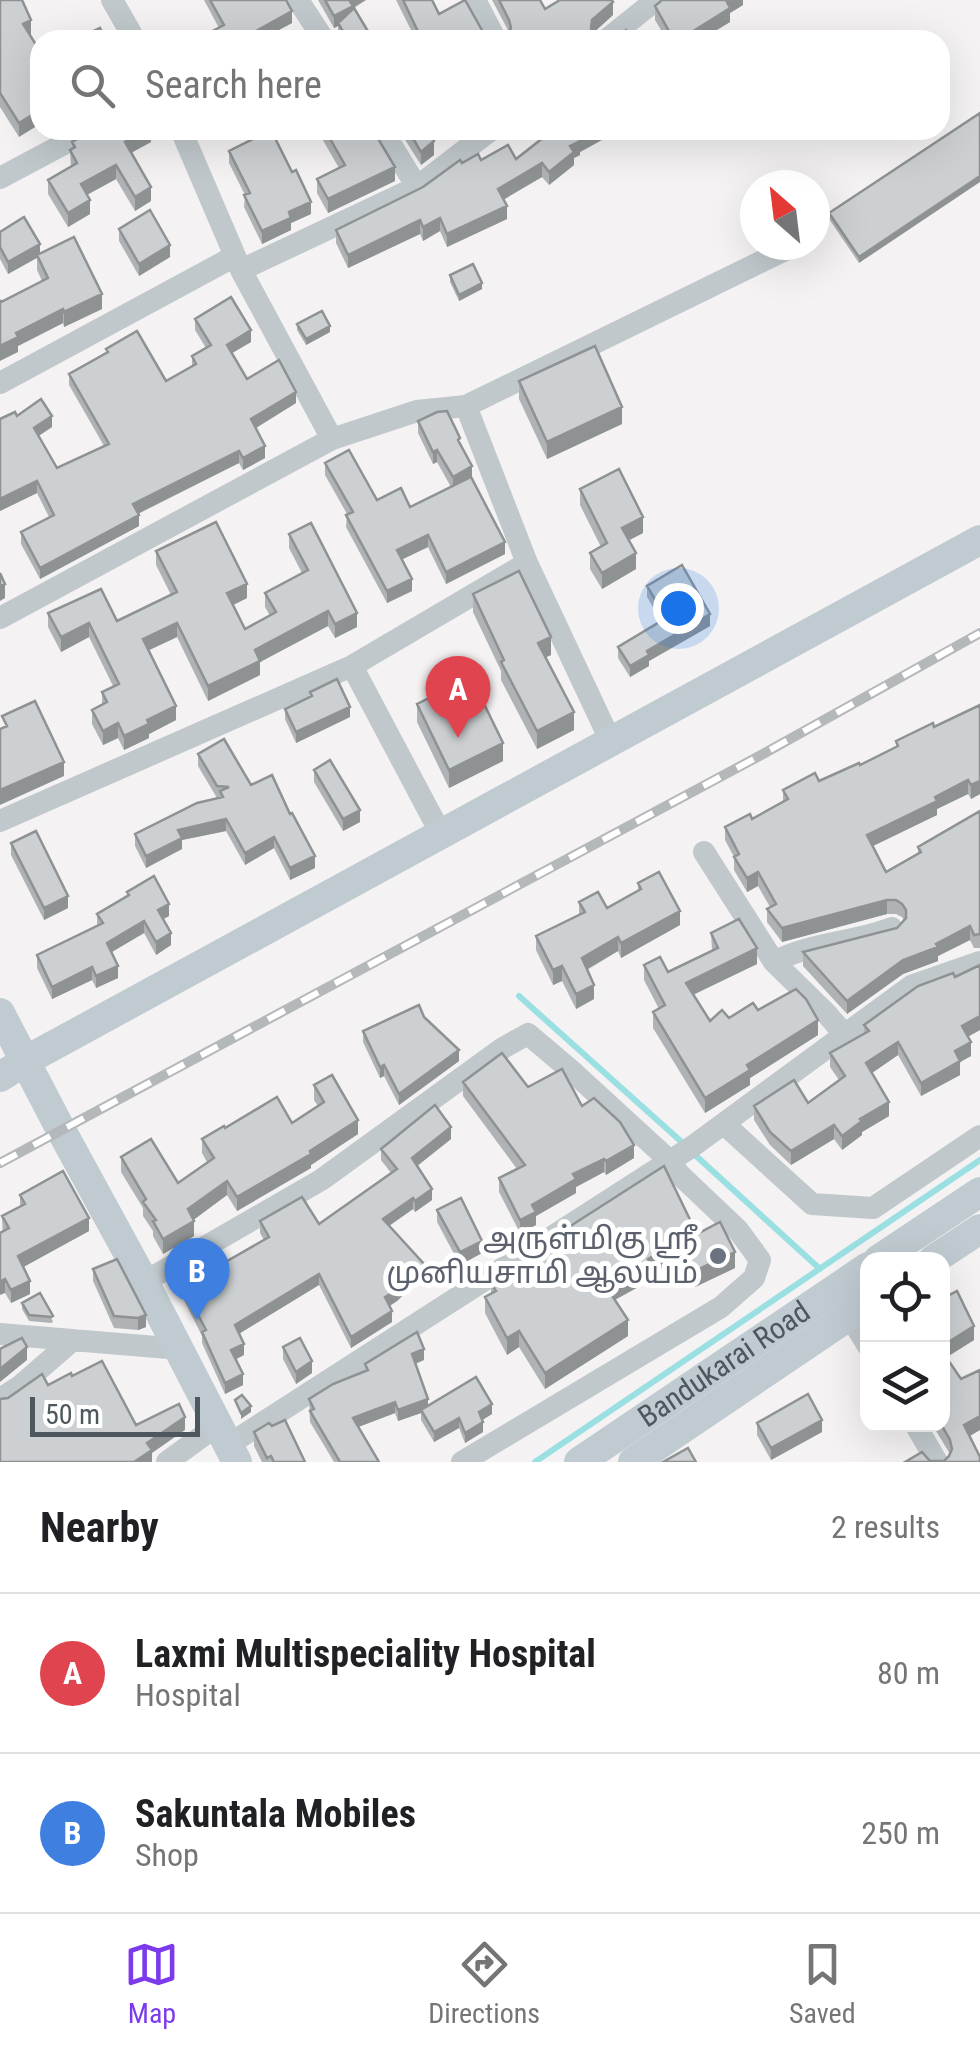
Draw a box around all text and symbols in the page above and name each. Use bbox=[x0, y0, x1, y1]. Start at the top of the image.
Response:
search box bbox=[30, 30, 950, 140]
icon: search bbox=[65, 58, 120, 113]
text: Search here bbox=[145, 63, 322, 107]
north arrow bbox=[740, 170, 830, 260]
your location bbox=[653, 583, 704, 634]
pin: A bbox=[426, 656, 490, 738]
place label: அருள்மிகு ஶ்ரீ முனியசாமி ஆலயம் bbox=[386, 1221, 699, 1293]
pin: B bbox=[164, 1238, 230, 1320]
marker: அருள்மிகு ஶ்ரீ முனியசாமி ஆலயம் bbox=[707, 1245, 729, 1267]
map controls bbox=[860, 1252, 950, 1432]
button: locate bbox=[860, 1252, 950, 1342]
street label: Bandukarai Road bbox=[631, 1293, 816, 1434]
button: layers bbox=[860, 1342, 950, 1432]
scale bar bbox=[30, 1392, 200, 1436]
text: 50 m bbox=[45, 1398, 100, 1431]
text: Nearby bbox=[40, 1503, 159, 1552]
text: 2 results bbox=[831, 1508, 940, 1546]
text: Laxmi Multispeciality Hospital bbox=[135, 1632, 596, 1676]
text: A bbox=[63, 1654, 82, 1692]
text: 80 m bbox=[877, 1654, 940, 1692]
text: Hospital bbox=[135, 1676, 241, 1714]
text: Sakuntala Mobiles bbox=[135, 1792, 416, 1836]
text: B bbox=[64, 1814, 81, 1852]
text: 250 m bbox=[861, 1814, 940, 1852]
text: Shop bbox=[135, 1836, 199, 1874]
tab: Map bbox=[124, 1937, 179, 2030]
tab: Directions bbox=[428, 1937, 540, 2030]
tab: Saved bbox=[789, 1937, 856, 2030]

